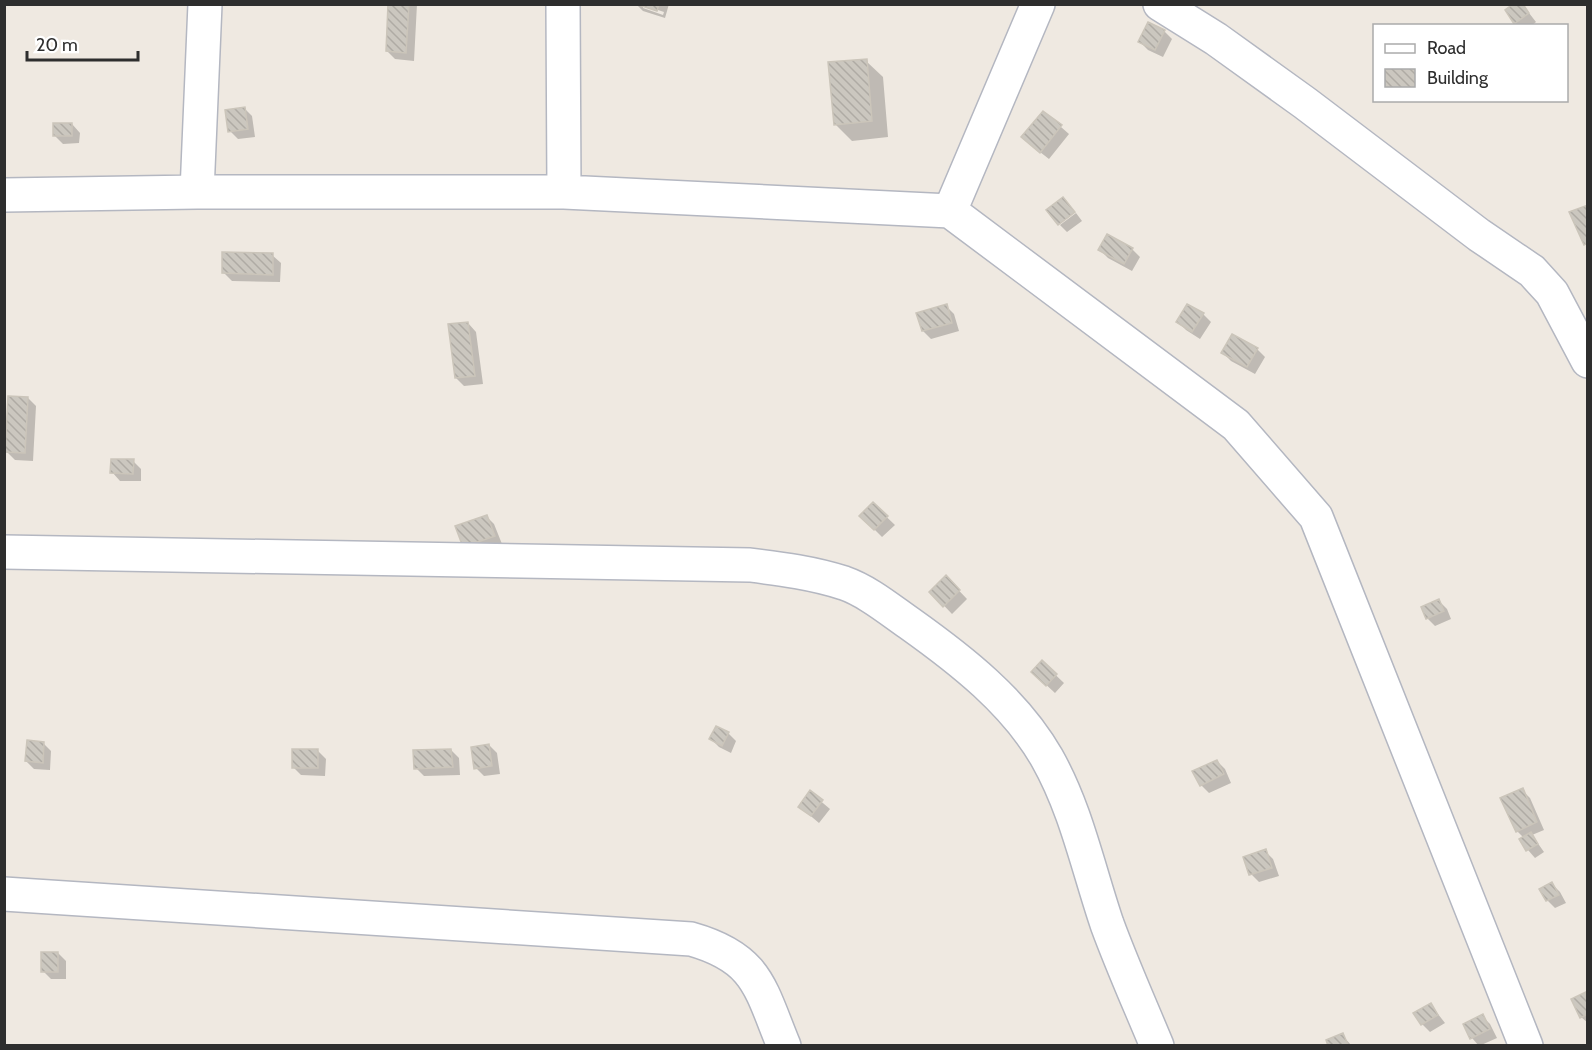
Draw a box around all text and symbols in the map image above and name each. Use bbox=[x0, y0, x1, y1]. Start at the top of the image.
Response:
scale bar bbox=[27, 24, 138, 62]
legend bbox=[1373, 24, 1568, 102]
text: 20 m bbox=[36, 34, 78, 56]
text: Road bbox=[1427, 37, 1466, 59]
text: Building bbox=[1427, 67, 1489, 89]

